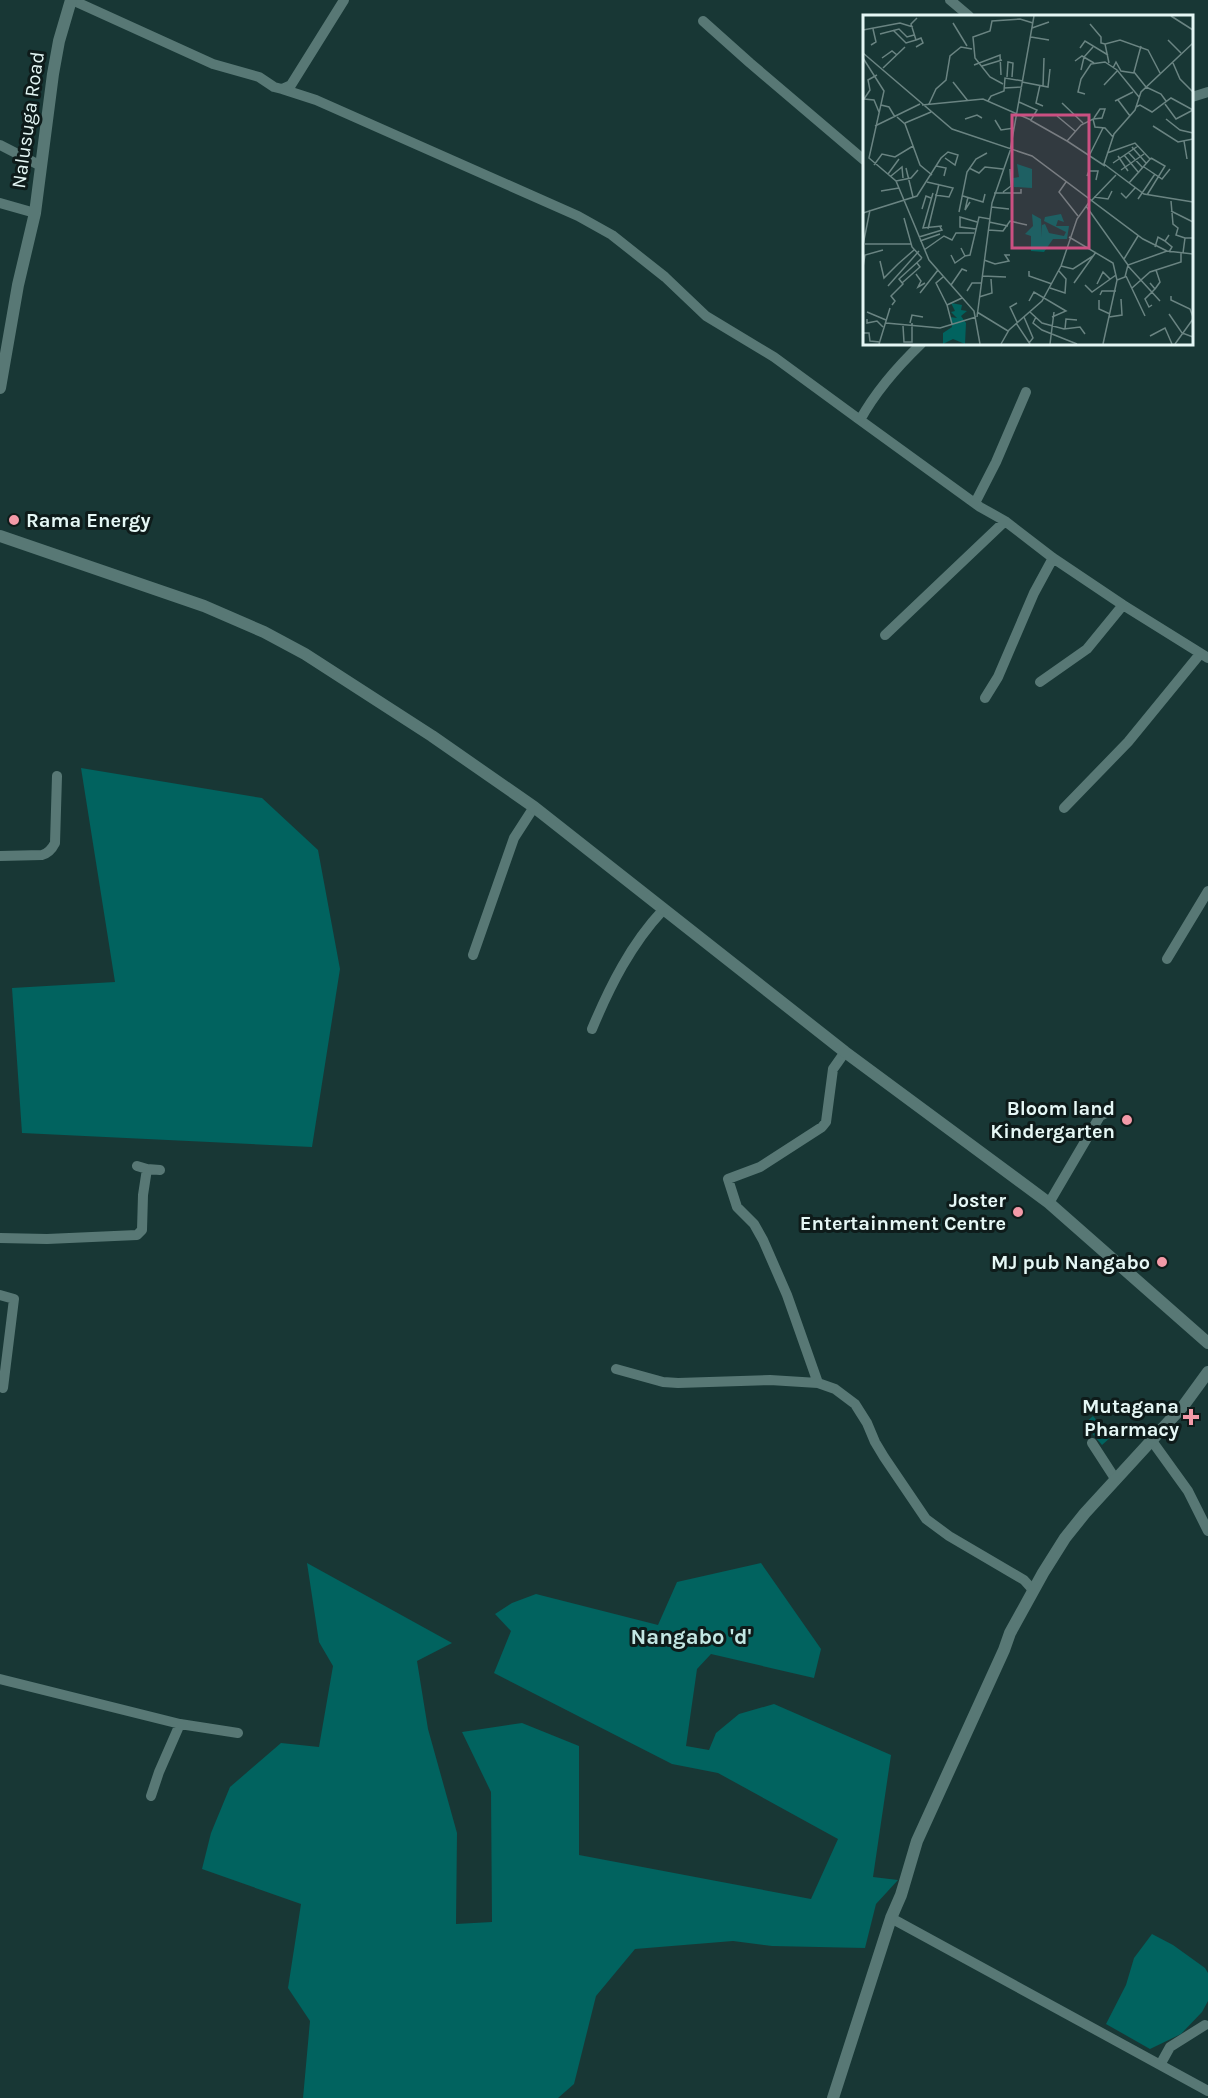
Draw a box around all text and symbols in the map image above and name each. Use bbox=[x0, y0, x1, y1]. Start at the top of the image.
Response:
inset map bbox=[863, 15, 1193, 345]
street label: Nalusuga Road bbox=[7, 50, 49, 190]
place label: Rama Energy bbox=[26, 509, 151, 532]
marker: Rama Energy bbox=[7, 513, 21, 527]
place label: Bloom land Kindergarten bbox=[990, 1097, 1115, 1143]
marker: Bloom land Kindergarten bbox=[1120, 1113, 1134, 1127]
place label: Joster Entertainment Centre bbox=[800, 1189, 1006, 1235]
marker: Joster Entertainment Centre bbox=[1011, 1205, 1025, 1219]
place label: MJ pub Nangabo bbox=[991, 1251, 1150, 1274]
marker: MJ pub Nangabo bbox=[1155, 1255, 1169, 1269]
place label: Mutagana Pharmacy bbox=[1082, 1395, 1179, 1441]
marker: Mutagana Pharmacy bbox=[1184, 1410, 1198, 1424]
district label: Nangabo 'd' bbox=[631, 1624, 752, 1650]

